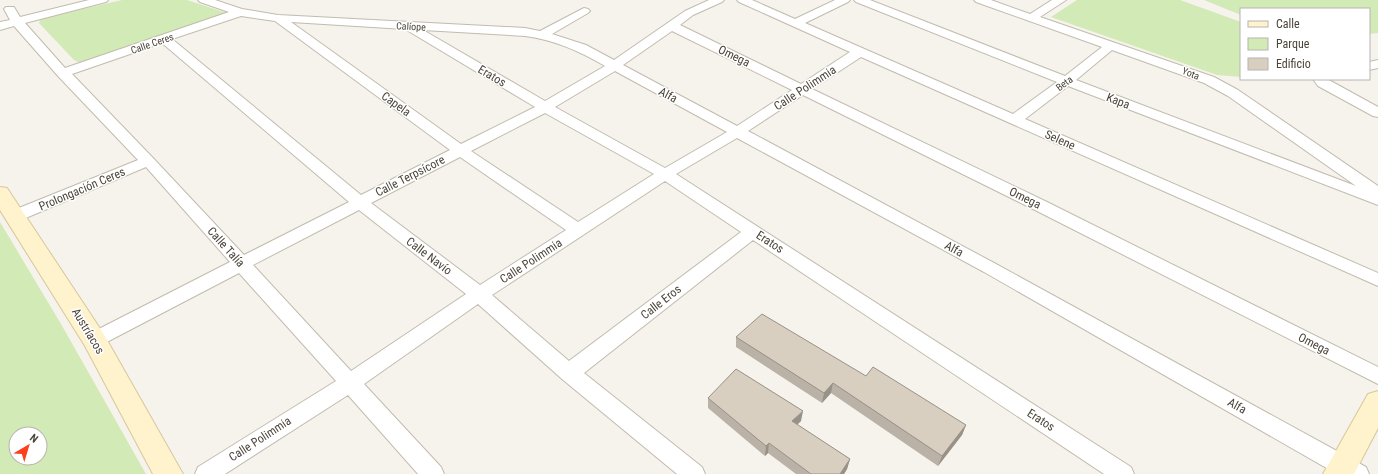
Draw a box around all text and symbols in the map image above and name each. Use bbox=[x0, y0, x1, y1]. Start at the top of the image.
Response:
legend bbox=[1240, 8, 1370, 80]
text: Calle bbox=[1276, 17, 1300, 31]
street label: Calíope bbox=[396, 20, 426, 33]
street label: Calle Ceres bbox=[129, 31, 175, 56]
text: Parque bbox=[1276, 37, 1310, 51]
street label: Omega bbox=[716, 42, 752, 70]
text: Edificio bbox=[1276, 57, 1311, 71]
street label: Eratos bbox=[476, 62, 508, 90]
street label: Calle Polimmia bbox=[771, 63, 839, 113]
street label: Yota bbox=[1181, 65, 1201, 82]
street label: Beta bbox=[1054, 73, 1075, 93]
street label: Alfa bbox=[656, 84, 680, 106]
street label: Capela bbox=[379, 89, 413, 119]
street label: Kapa bbox=[1104, 90, 1132, 112]
street label: Selene bbox=[1043, 127, 1078, 153]
street label: Calle Terpsícore bbox=[373, 152, 447, 200]
street label: Prolongación Ceres bbox=[37, 164, 127, 214]
street label: Omega bbox=[1007, 184, 1043, 212]
street label: Calle Talía bbox=[204, 224, 248, 270]
street label: Eratos bbox=[754, 228, 786, 256]
street label: Calle Navío bbox=[403, 234, 455, 278]
street label: Calle Polimmia bbox=[497, 236, 565, 286]
street label: Alfa bbox=[942, 238, 966, 260]
street label: Calle Eros bbox=[638, 282, 684, 322]
street label: Austríacos bbox=[69, 306, 107, 356]
street label: Omega bbox=[1296, 330, 1332, 358]
street label: Alfa bbox=[1225, 395, 1249, 417]
street label: Eratos bbox=[1025, 406, 1057, 434]
street label: Calle Polimmia bbox=[226, 414, 294, 464]
north arrow bbox=[8, 426, 48, 466]
text: N bbox=[27, 431, 41, 446]

